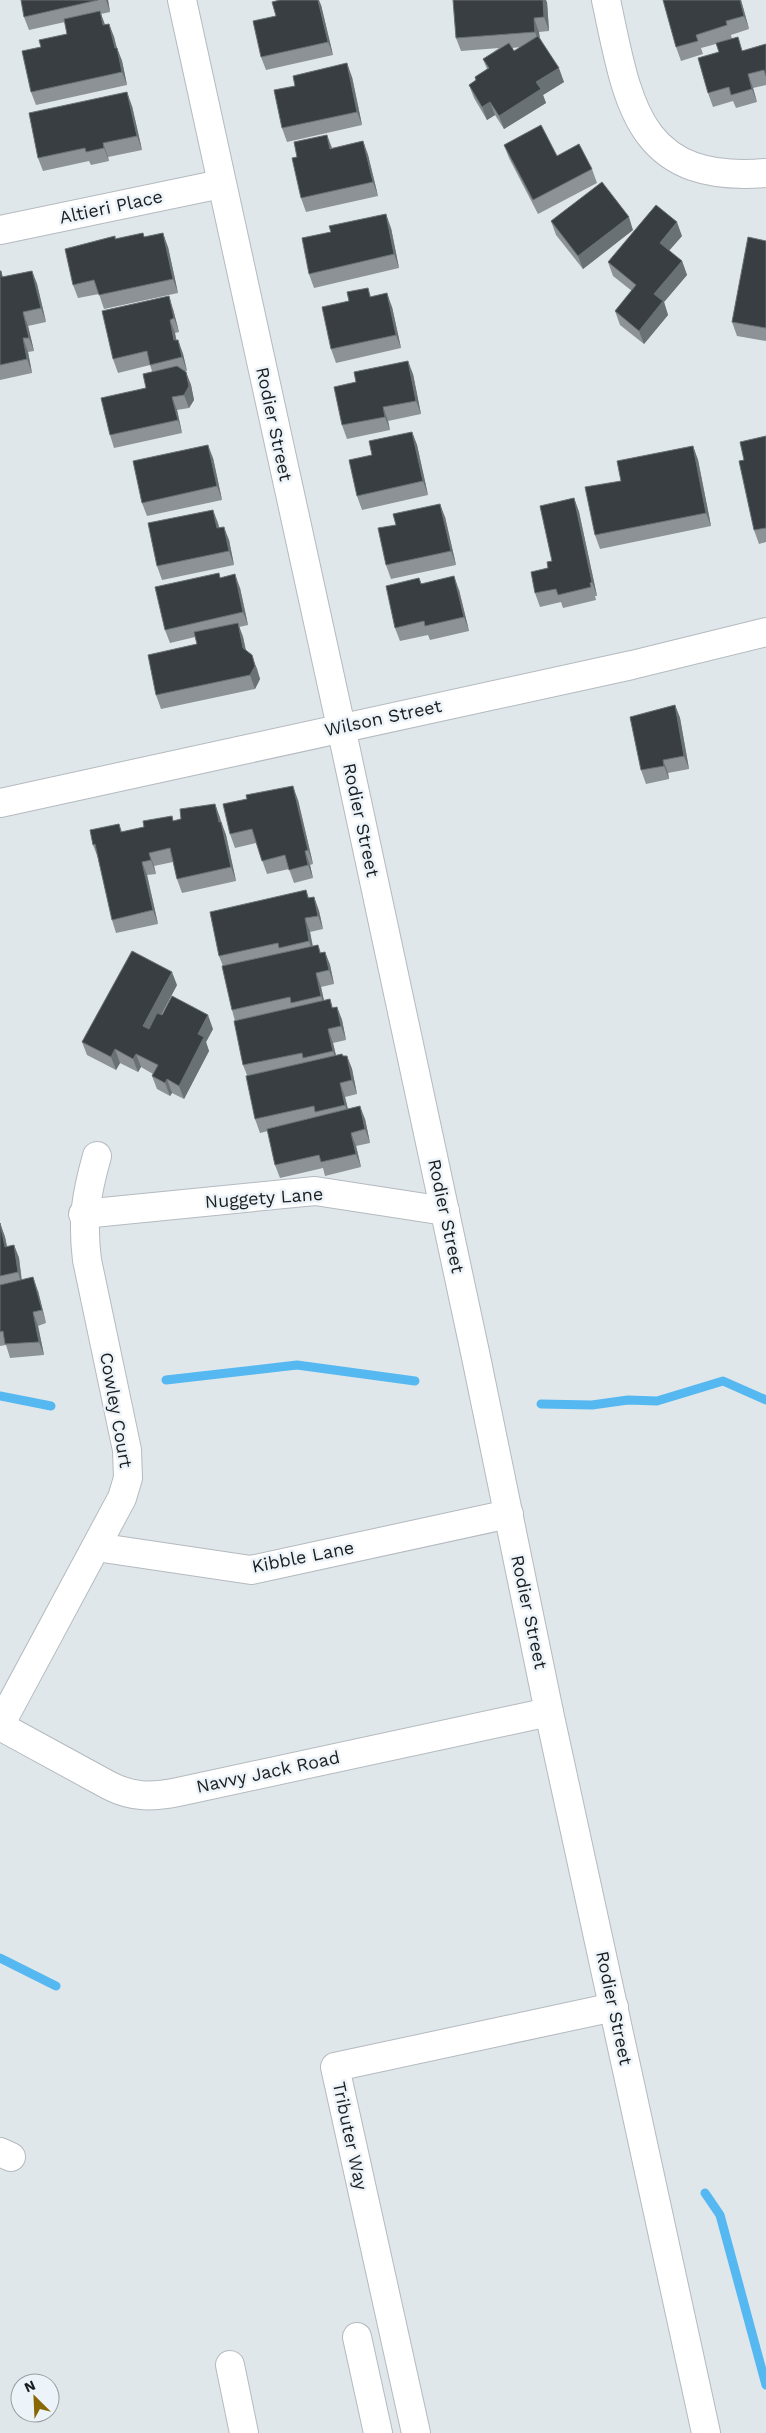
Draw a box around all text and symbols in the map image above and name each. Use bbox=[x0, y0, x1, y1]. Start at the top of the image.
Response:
street label: Altieri Place bbox=[57, 185, 165, 228]
street label: Rodier Street bbox=[252, 365, 297, 483]
street label: Wilson Street bbox=[322, 695, 444, 740]
street label: Rodier Street bbox=[339, 761, 384, 879]
street label: Rodier Street bbox=[424, 1157, 469, 1275]
street label: Nuggety Lane bbox=[204, 1183, 324, 1212]
street label: Cowley Court bbox=[96, 1351, 137, 1470]
street label: Kibble Lane bbox=[250, 1536, 356, 1577]
street label: Rodier Street bbox=[507, 1553, 552, 1671]
street label: Navvy Jack Road bbox=[194, 1746, 342, 1797]
street label: Rodier Street bbox=[592, 1949, 637, 2067]
street label: Tributer Way bbox=[329, 2080, 372, 2193]
north arrow bbox=[10, 2373, 60, 2423]
text: N bbox=[22, 2377, 38, 2396]

